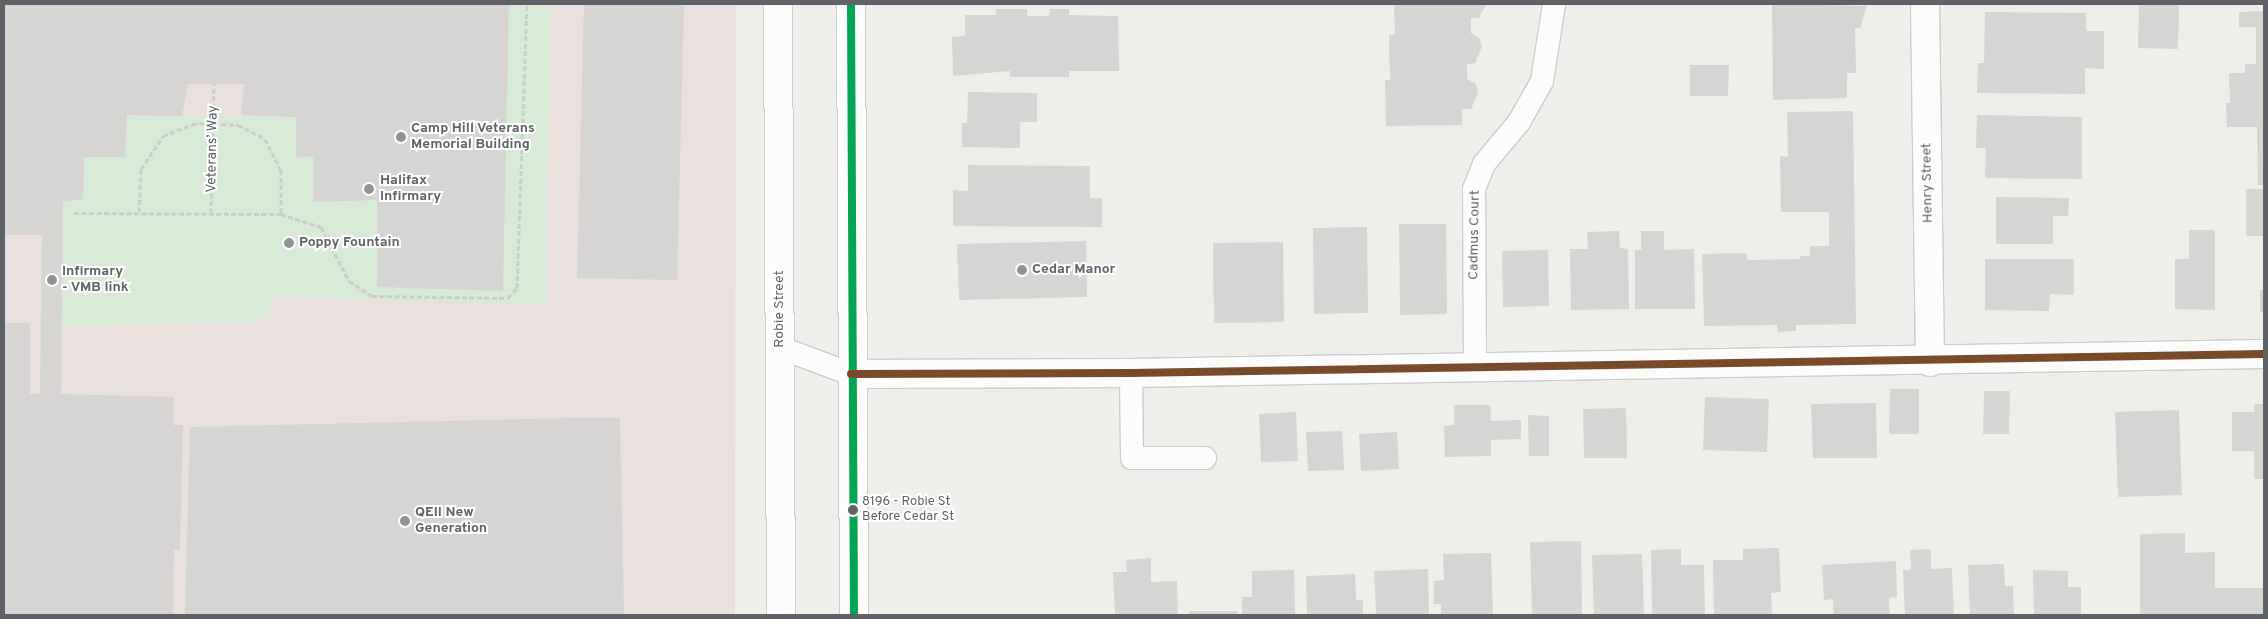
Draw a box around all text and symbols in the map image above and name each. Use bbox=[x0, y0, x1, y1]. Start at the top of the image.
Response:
street label: Veterans’ Way bbox=[204, 105, 222, 193]
place label: Camp Hill Veterans Memorial Building bbox=[411, 121, 535, 154]
marker: Camp Hill Veterans Memorial Building bbox=[395, 131, 407, 143]
street label: Henry Street bbox=[1919, 143, 1937, 223]
place label: Halifax Infirmary bbox=[380, 173, 441, 206]
marker: Halifax Infirmary bbox=[362, 182, 376, 196]
street label: Cadmus Court bbox=[1466, 190, 1484, 280]
place label: Poppy Fountain bbox=[299, 235, 400, 251]
marker: Poppy Fountain bbox=[283, 237, 295, 249]
place label: Cedar Manor bbox=[1032, 262, 1115, 278]
place label: Infirmary - VMB link bbox=[62, 264, 129, 296]
marker: Cedar Manor bbox=[1016, 264, 1028, 276]
street label: Robie Street bbox=[772, 270, 788, 348]
marker: Infirmary - VMB link bbox=[46, 274, 58, 286]
place label: 8196 - Robie St Before Cedar St bbox=[862, 495, 954, 526]
place label: QEII New Generation bbox=[415, 505, 487, 538]
marker: 8196 - Robie St Before Cedar St bbox=[848, 505, 858, 515]
marker: QEII New Generation bbox=[399, 515, 411, 527]

